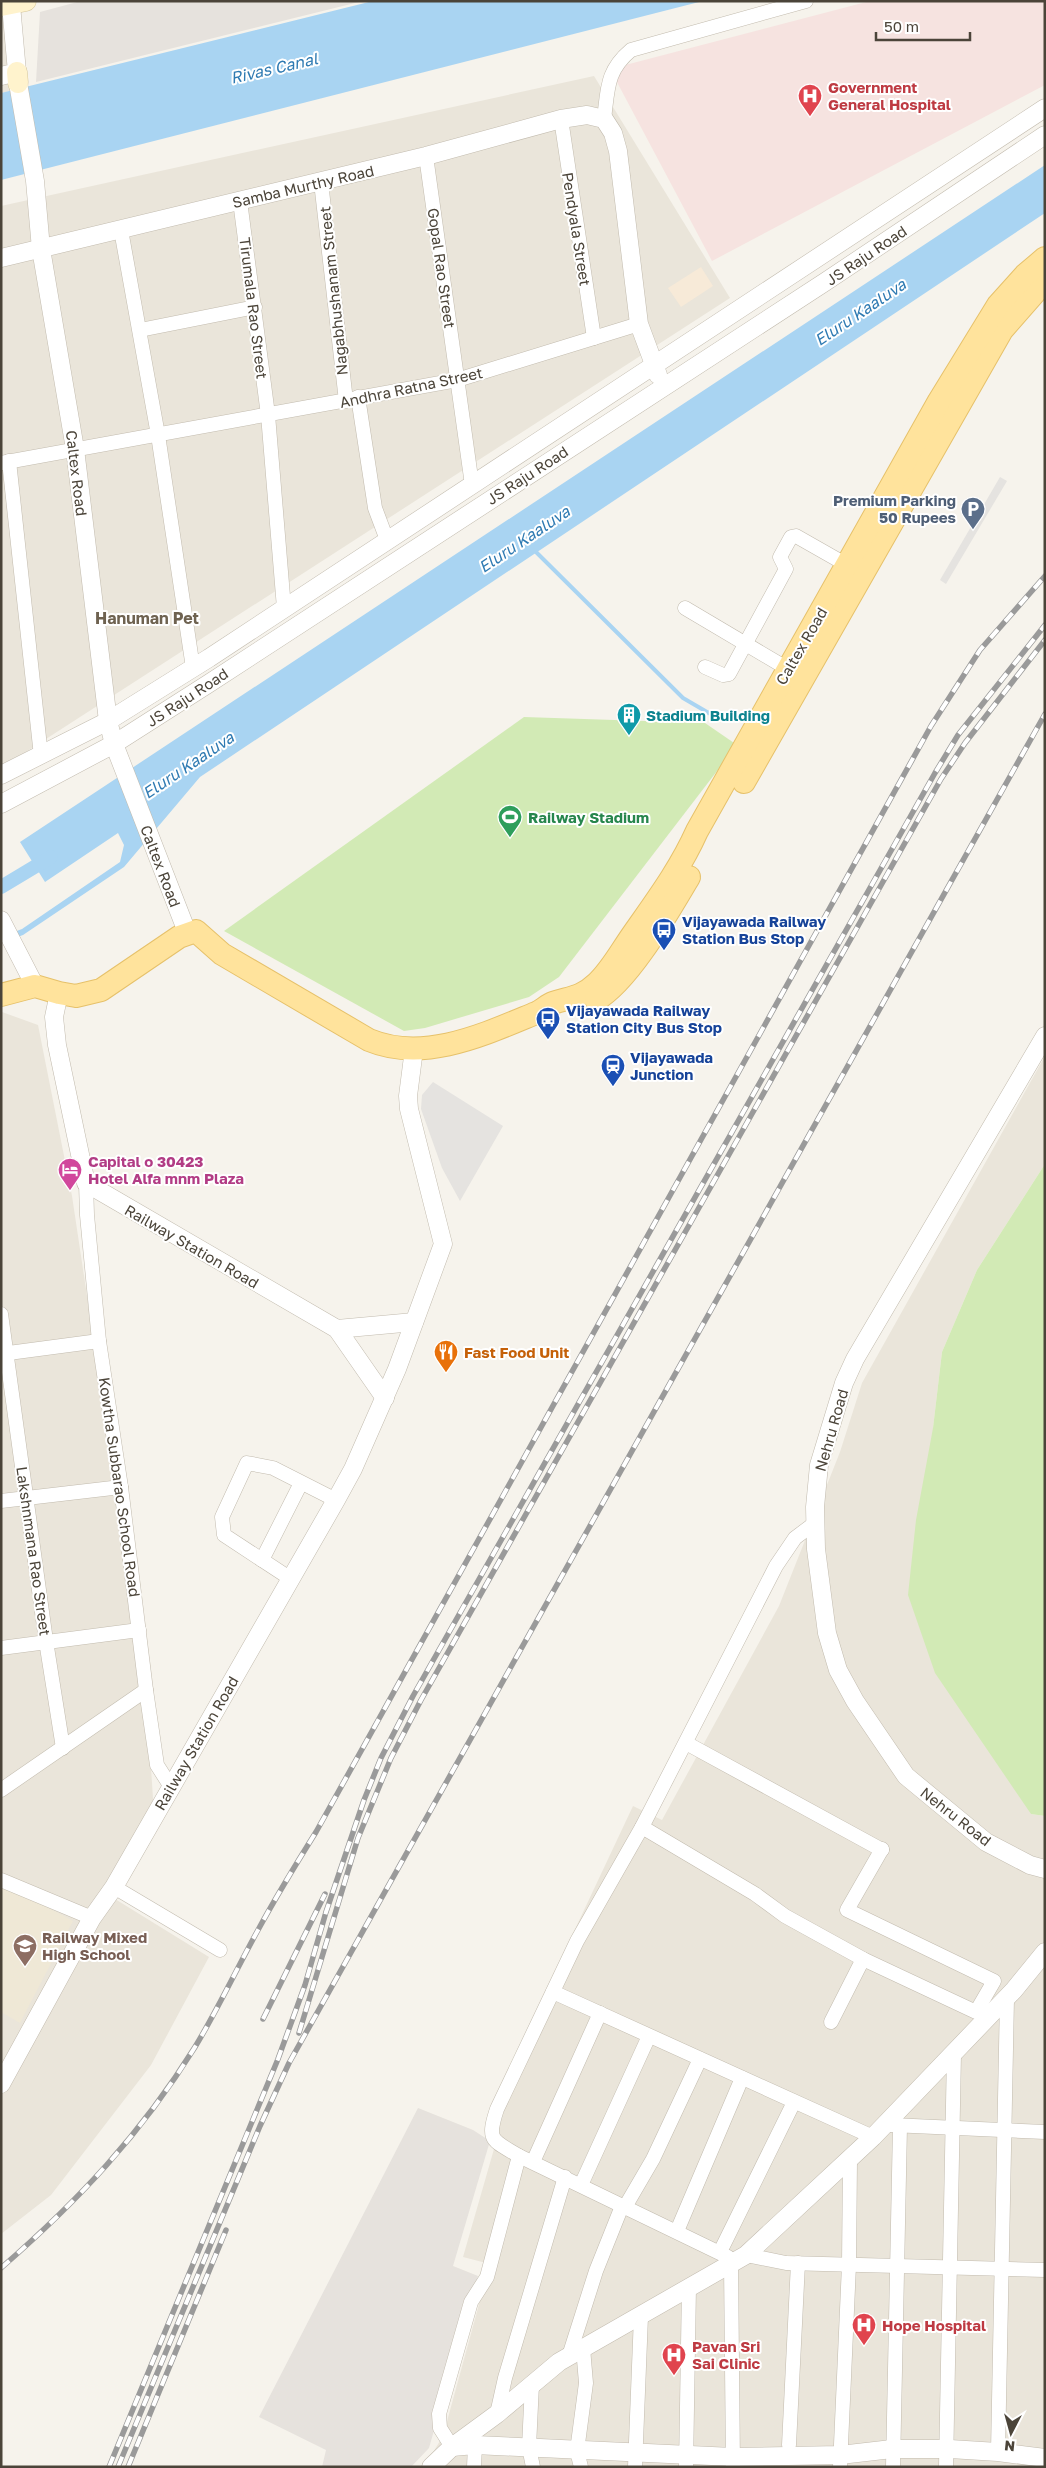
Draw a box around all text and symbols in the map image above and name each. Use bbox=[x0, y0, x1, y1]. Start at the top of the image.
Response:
scale bar bbox=[876, 10, 970, 42]
text: 50 m bbox=[884, 17, 919, 35]
water label: Rivas Canal bbox=[228, 48, 321, 88]
place label: Government General Hospital bbox=[828, 78, 951, 113]
hospital icon: Government General Hospital bbox=[797, 83, 823, 117]
street label: Samba Murthy Road bbox=[230, 161, 376, 211]
street label: Pendyala Street bbox=[559, 171, 595, 287]
street label: Nagabhushanam Street bbox=[315, 206, 351, 376]
street label: Gopal Rao Street bbox=[425, 207, 459, 329]
street label: JS Raju Road bbox=[822, 221, 910, 289]
street label: Tirumala Rao Street bbox=[236, 236, 272, 380]
water label: Eluru Kaaluva bbox=[811, 274, 910, 350]
street label: Andhra Ratna Street bbox=[338, 363, 484, 411]
street label: Caltex Road bbox=[63, 429, 91, 517]
street label: JS Raju Road bbox=[483, 442, 571, 508]
place label: Premium Parking 50 Rupees bbox=[833, 491, 956, 526]
parking icon: Premium Parking 50 Rupees bbox=[960, 496, 986, 530]
water label: Eluru Kaaluva bbox=[475, 501, 574, 577]
street label: Caltex Road bbox=[772, 604, 830, 688]
district label: Hanuman Pet bbox=[95, 608, 199, 628]
street label: JS Raju Road bbox=[143, 664, 231, 730]
building icon: Stadium Building bbox=[616, 702, 642, 736]
place label: Stadium Building bbox=[646, 706, 770, 724]
water label: Eluru Kaaluva bbox=[139, 727, 238, 803]
sports icon: Railway Stadium bbox=[497, 804, 523, 838]
place label: Railway Stadium bbox=[528, 808, 649, 826]
street label: Caltex Road bbox=[137, 822, 185, 910]
place label: Vijayawada Railway Station Bus Stop bbox=[682, 912, 826, 947]
bus stop icon: Vijayawada Railway Station Bus Stop bbox=[651, 917, 677, 951]
place label: Vijayawada Railway Station City Bus Stop bbox=[566, 1001, 722, 1036]
bus stop icon: Vijayawada Railway Station City Bus Stop bbox=[535, 1006, 561, 1040]
place label: Vijayawada Junction bbox=[630, 1048, 713, 1083]
station icon: Vijayawada Junction bbox=[600, 1053, 626, 1087]
place label: Capital o 30423 Hotel Alfa mnm Plaza bbox=[88, 1152, 244, 1187]
hotel icon: Capital o 30423 Hotel Alfa mnm Plaza bbox=[57, 1157, 83, 1191]
street label: Railway Station Road bbox=[122, 1200, 262, 1292]
restaurant icon: Fast Food Unit bbox=[433, 1339, 459, 1373]
place label: Fast Food Unit bbox=[464, 1343, 569, 1361]
street label: Kowtha Subbarao School Road bbox=[96, 1376, 144, 1598]
street label: Nehru Road bbox=[811, 1387, 851, 1473]
street label: Lakshnmana Rao Street bbox=[13, 1465, 55, 1637]
street label: Railway Station Road bbox=[150, 1673, 242, 1813]
street label: Nehru Road bbox=[917, 1783, 995, 1849]
place label: Railway Mixed High School bbox=[42, 1928, 147, 1963]
school or university icon: Railway Mixed High School bbox=[12, 1933, 38, 1967]
hospital icon: Hope Hospital bbox=[851, 2312, 877, 2346]
place label: Hope Hospital bbox=[882, 2316, 986, 2334]
place label: Pavan Sri Sai Clinic bbox=[692, 2337, 761, 2372]
hospital icon: Pavan Sri Sai Clinic bbox=[661, 2342, 687, 2376]
north arrow bbox=[986, 2408, 1036, 2458]
text: N bbox=[1003, 2437, 1016, 2455]

